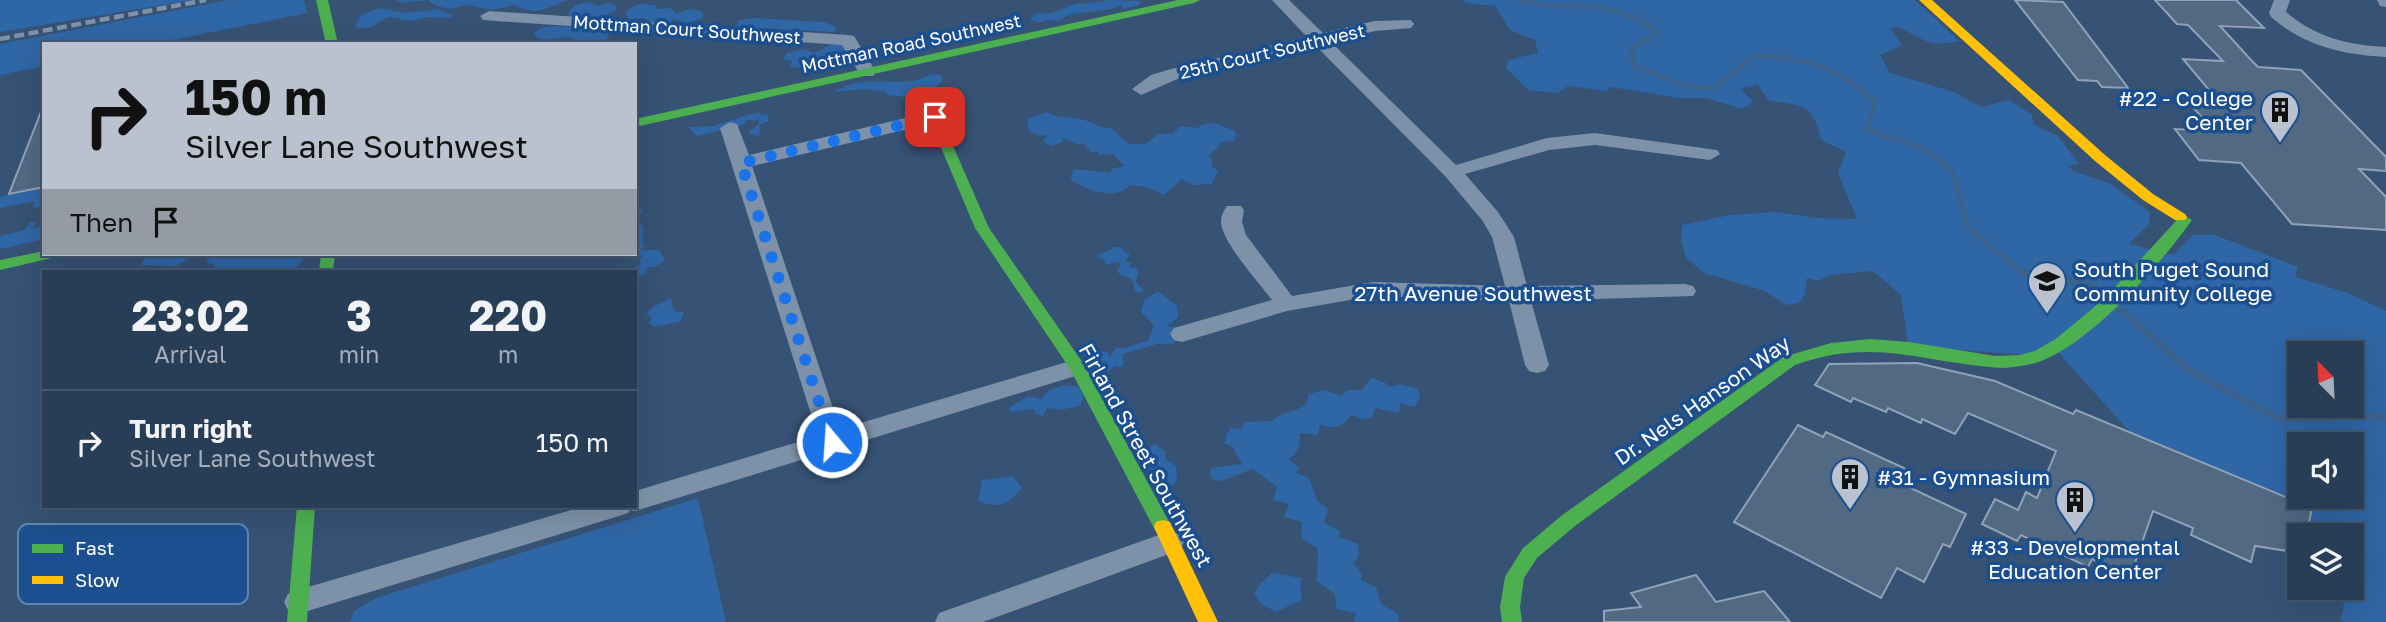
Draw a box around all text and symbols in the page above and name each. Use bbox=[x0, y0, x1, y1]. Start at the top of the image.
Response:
street label: Mottman Road Southwest bbox=[799, 9, 1023, 77]
street label: Mottman Court Southwest bbox=[572, 10, 802, 48]
street label: 25th Court Southwest bbox=[1177, 19, 1367, 83]
text: 150 m bbox=[185, 67, 327, 126]
icon: right bbox=[70, 70, 161, 161]
place label: #22 - College Center bbox=[2118, 85, 2253, 135]
pin bbox=[905, 87, 965, 147]
building icon: #22 - College Center bbox=[2259, 89, 2301, 144]
icon: arrive bbox=[916, 98, 954, 136]
text: Silver Lane Southwest bbox=[185, 127, 528, 165]
icon: arrive bbox=[147, 203, 185, 241]
text: Then bbox=[70, 207, 133, 238]
place label: South Puget Sound Community College bbox=[2074, 256, 2273, 306]
school or university icon: South Puget Sound Community College bbox=[2026, 260, 2068, 315]
street label: 27th Avenue Southwest bbox=[1354, 280, 1592, 306]
text: 23:02 bbox=[132, 290, 249, 340]
text: 3 bbox=[346, 290, 372, 340]
text: 220 bbox=[469, 290, 547, 340]
street label: Dr. Nels Hanson Way bbox=[1609, 329, 1795, 470]
street label: Firland Street Southwest bbox=[1074, 339, 1218, 571]
text: Arrival bbox=[154, 340, 226, 368]
text: min bbox=[339, 340, 379, 368]
text: m bbox=[498, 340, 518, 368]
north arrow bbox=[2287, 341, 2364, 418]
map controls bbox=[2287, 341, 2364, 600]
position arrow bbox=[795, 405, 869, 479]
text: Turn right bbox=[129, 413, 252, 444]
icon: right bbox=[70, 424, 108, 462]
text: 150 m bbox=[536, 427, 609, 458]
button: sound bbox=[2287, 432, 2364, 509]
text: Silver Lane Southwest bbox=[129, 444, 376, 472]
building icon: #31 - Gymnasium bbox=[1829, 456, 1871, 511]
place label: #31 - Gymnasium bbox=[1877, 464, 2050, 490]
building icon: #33 - Developmental Education Center bbox=[2054, 479, 2096, 534]
button: layers bbox=[2287, 523, 2364, 600]
legend bbox=[18, 524, 248, 604]
place label: #33 - Developmental Education Center bbox=[1970, 534, 2180, 584]
text: Fast bbox=[75, 536, 114, 559]
text: Slow bbox=[75, 568, 120, 591]

